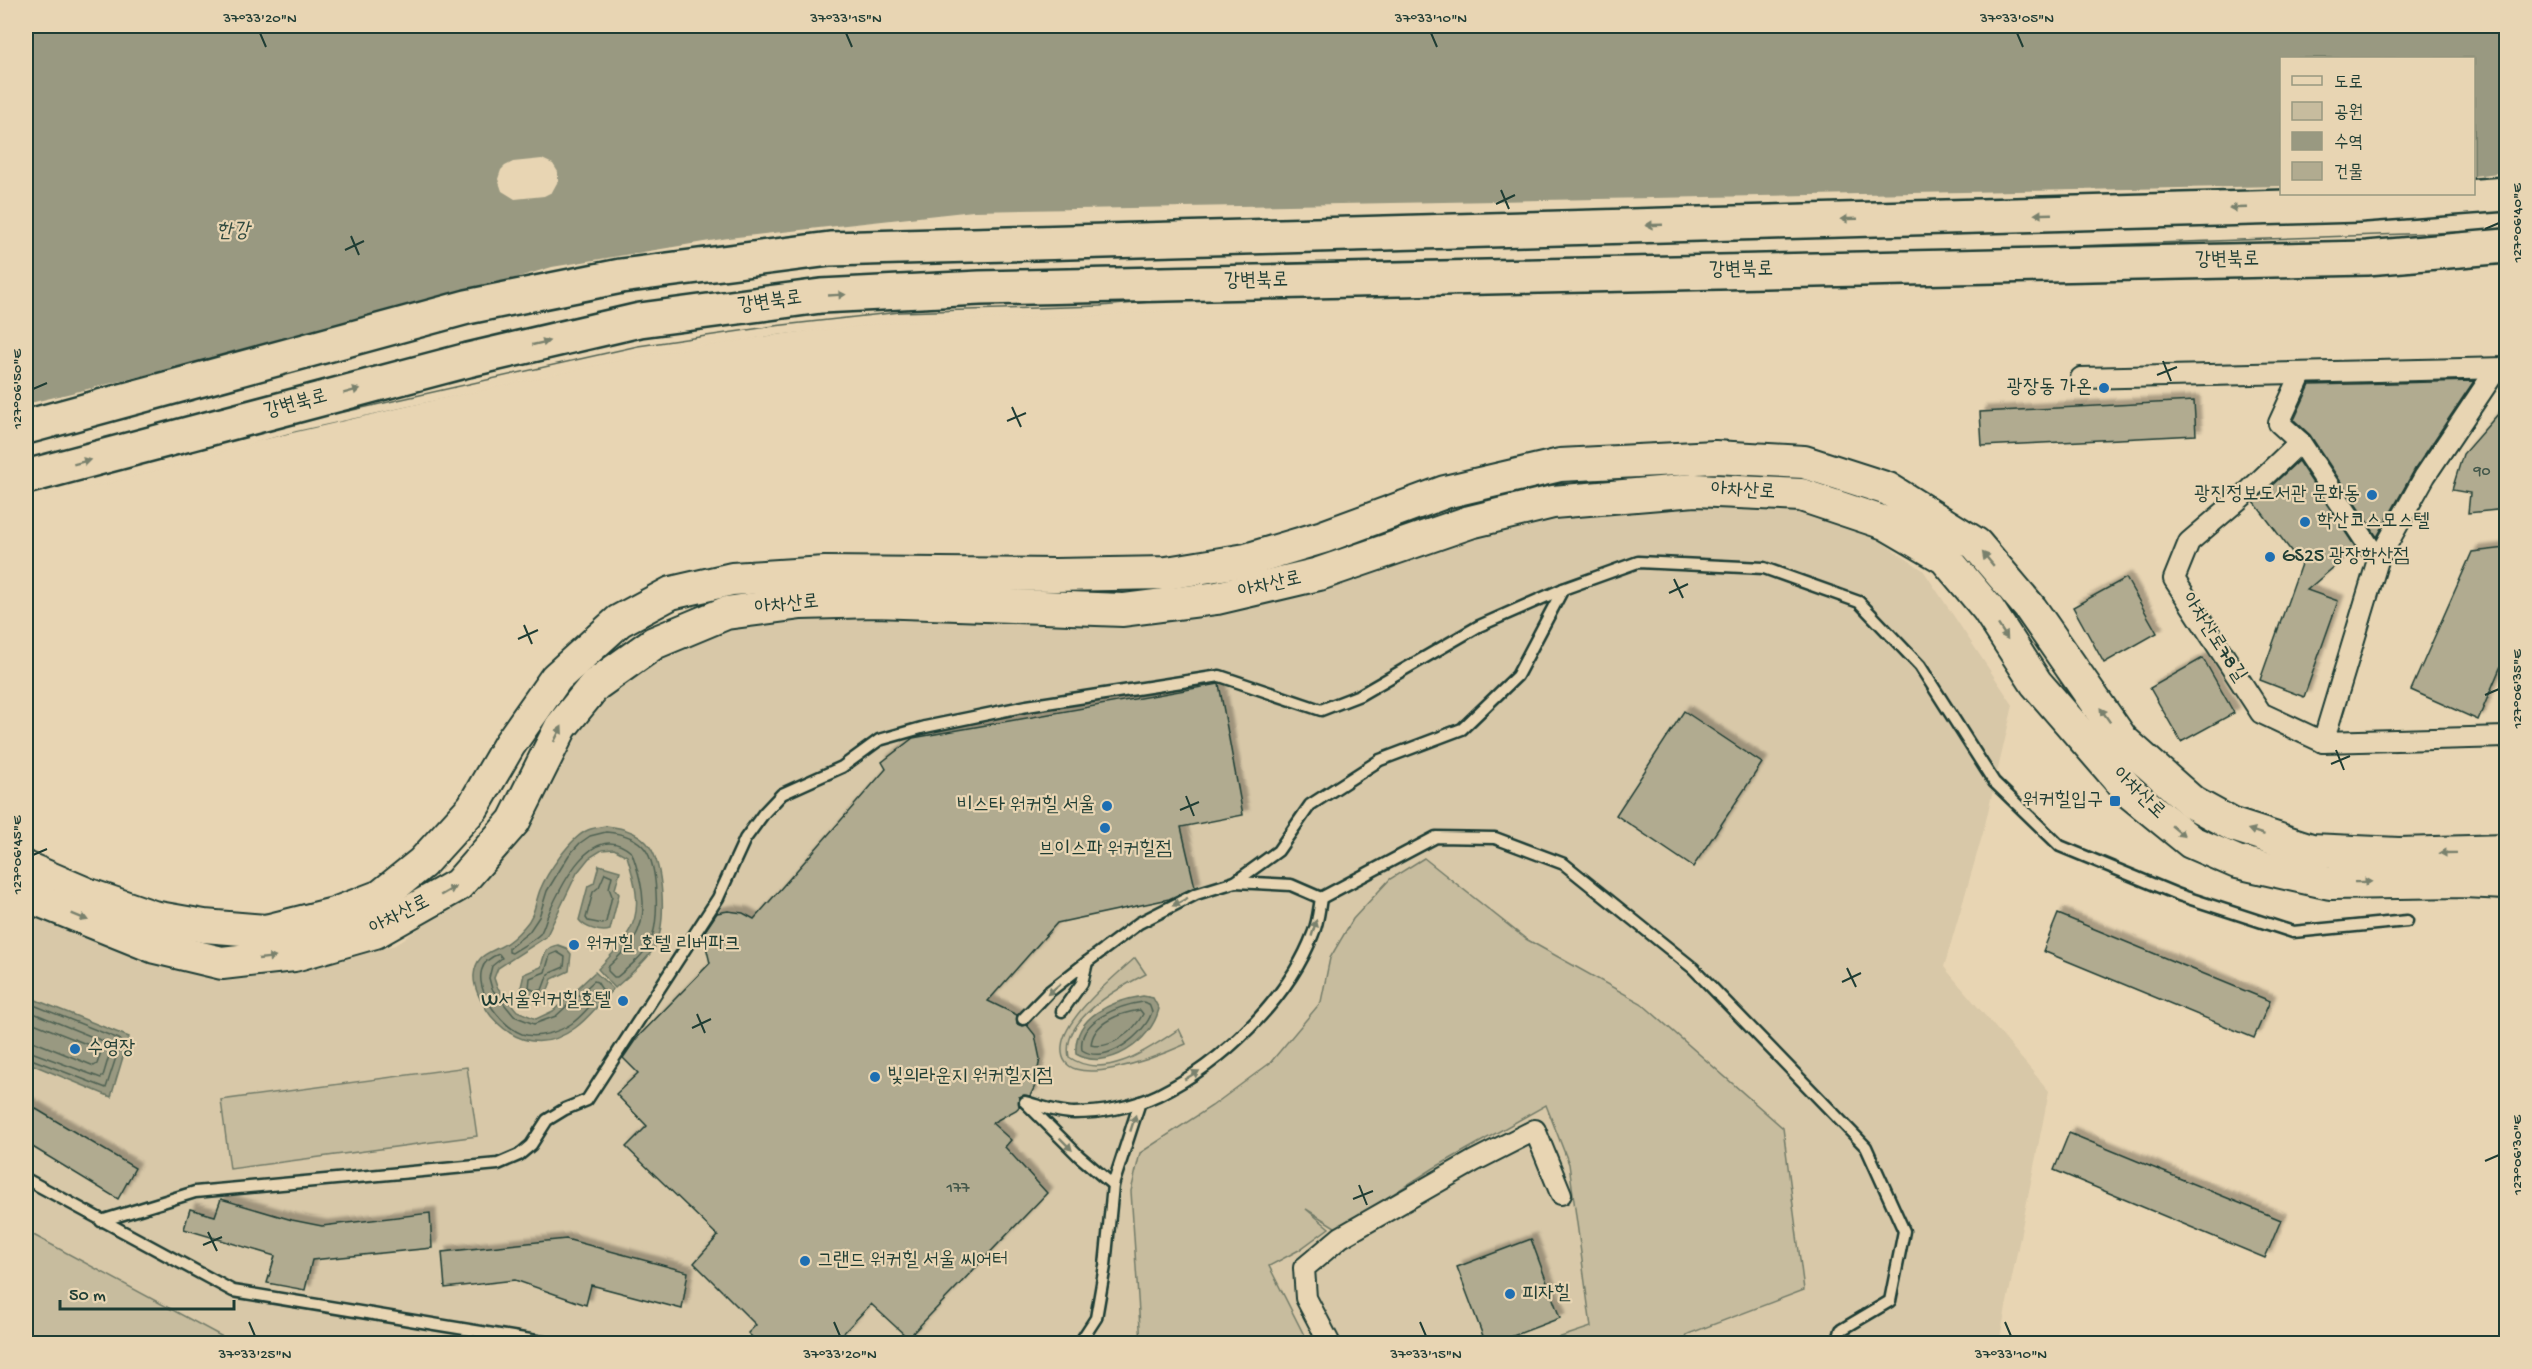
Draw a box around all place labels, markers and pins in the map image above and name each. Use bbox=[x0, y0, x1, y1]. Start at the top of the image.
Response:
place label: 광장동 가온 bbox=[2007, 377, 2092, 400]
marker: 광장동 가온 bbox=[2097, 381, 2111, 395]
place label: 광진정보도서관 문화동 bbox=[2194, 484, 2360, 507]
marker: 광진정보도서관 문화동 bbox=[2365, 488, 2379, 502]
place label: 학산코스모스텔 bbox=[2317, 511, 2430, 534]
marker: 학산코스모스텔 bbox=[2298, 515, 2312, 529]
place label: GS25 광장학산점 bbox=[2282, 546, 2409, 569]
marker: GS25 광장학산점 bbox=[2263, 550, 2277, 564]
place label: 워커힐입구 bbox=[2023, 789, 2103, 813]
place label: 비스타 워커힐 서울 bbox=[957, 794, 1095, 818]
marker: 워커힐입구 bbox=[2108, 794, 2122, 808]
marker: 비스타 워커힐 서울 bbox=[1100, 799, 1114, 813]
marker: 브이스파 워커힐점 bbox=[1098, 821, 1112, 835]
place label: 브이스파 워커힐점 bbox=[1038, 838, 1172, 862]
place label: 워커힐 호텔 리버파크 bbox=[586, 933, 740, 957]
marker: 워커힐 호텔 리버파크 bbox=[567, 938, 581, 952]
place label: W서울워커힐호텔 bbox=[481, 989, 611, 1013]
marker: W서울워커힐호텔 bbox=[616, 994, 630, 1008]
place label: 수영장 bbox=[87, 1038, 135, 1061]
marker: 수영장 bbox=[68, 1042, 82, 1056]
place label: 빛의라운지 워커힐지점 bbox=[887, 1065, 1053, 1089]
marker: 빛의라운지 워커힐지점 bbox=[868, 1070, 882, 1084]
place label: 그랜드 워커힐 서울 씨어터 bbox=[817, 1249, 1008, 1273]
marker: 그랜드 워커힐 서울 씨어터 bbox=[798, 1254, 812, 1268]
place label: 피자힐 bbox=[1522, 1282, 1571, 1306]
marker: 피자힐 bbox=[1503, 1287, 1517, 1301]

